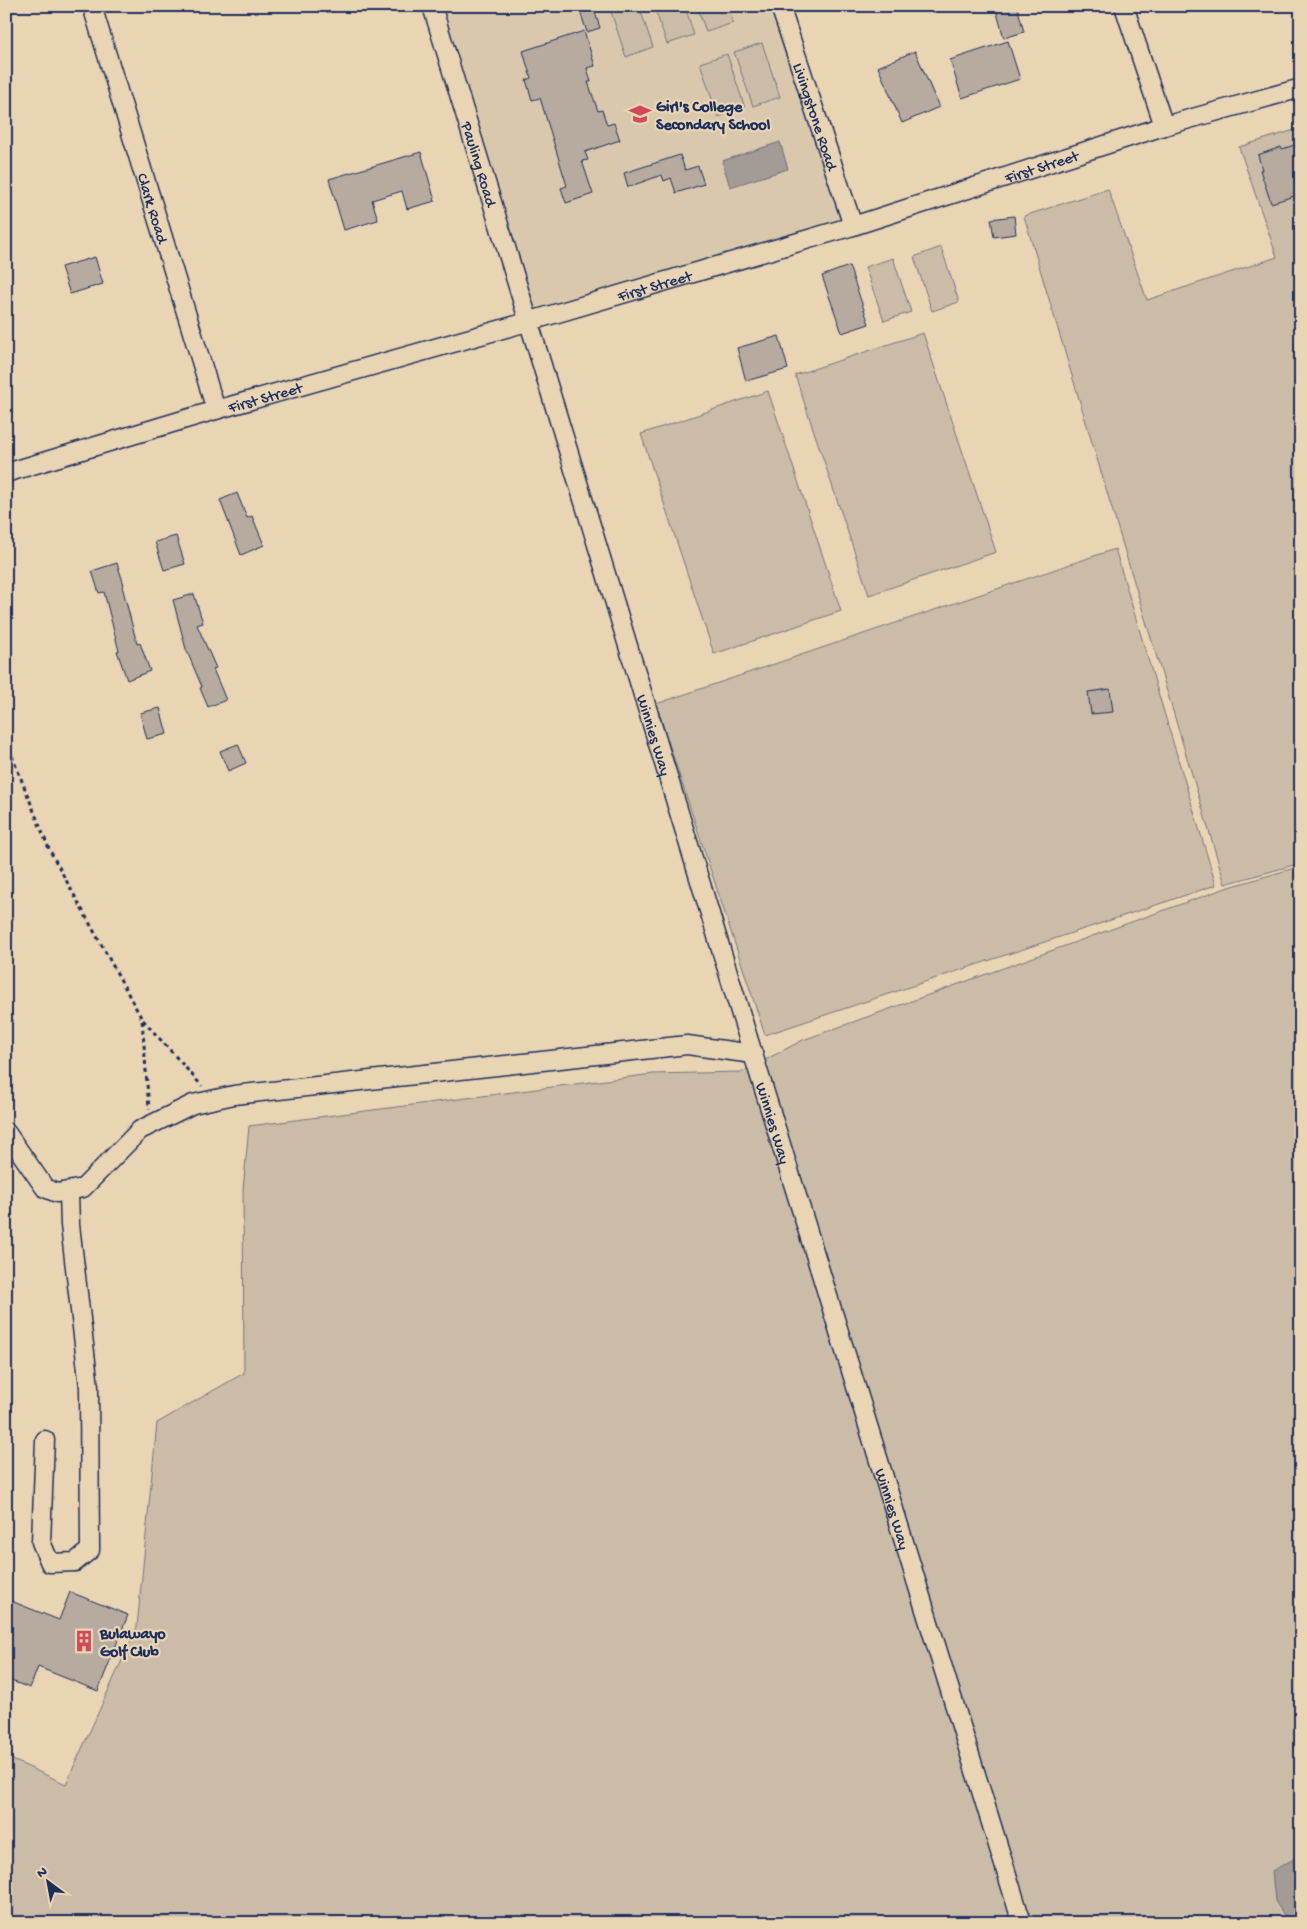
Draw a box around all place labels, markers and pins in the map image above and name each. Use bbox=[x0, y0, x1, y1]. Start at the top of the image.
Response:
place label: Girl's College Secondary School bbox=[656, 99, 771, 136]
school or university icon: Girl's College Secondary School bbox=[627, 101, 653, 127]
place label: Bulawayo Golf Club bbox=[99, 1626, 166, 1663]
building icon: Bulawayo Golf Club bbox=[71, 1628, 97, 1654]

